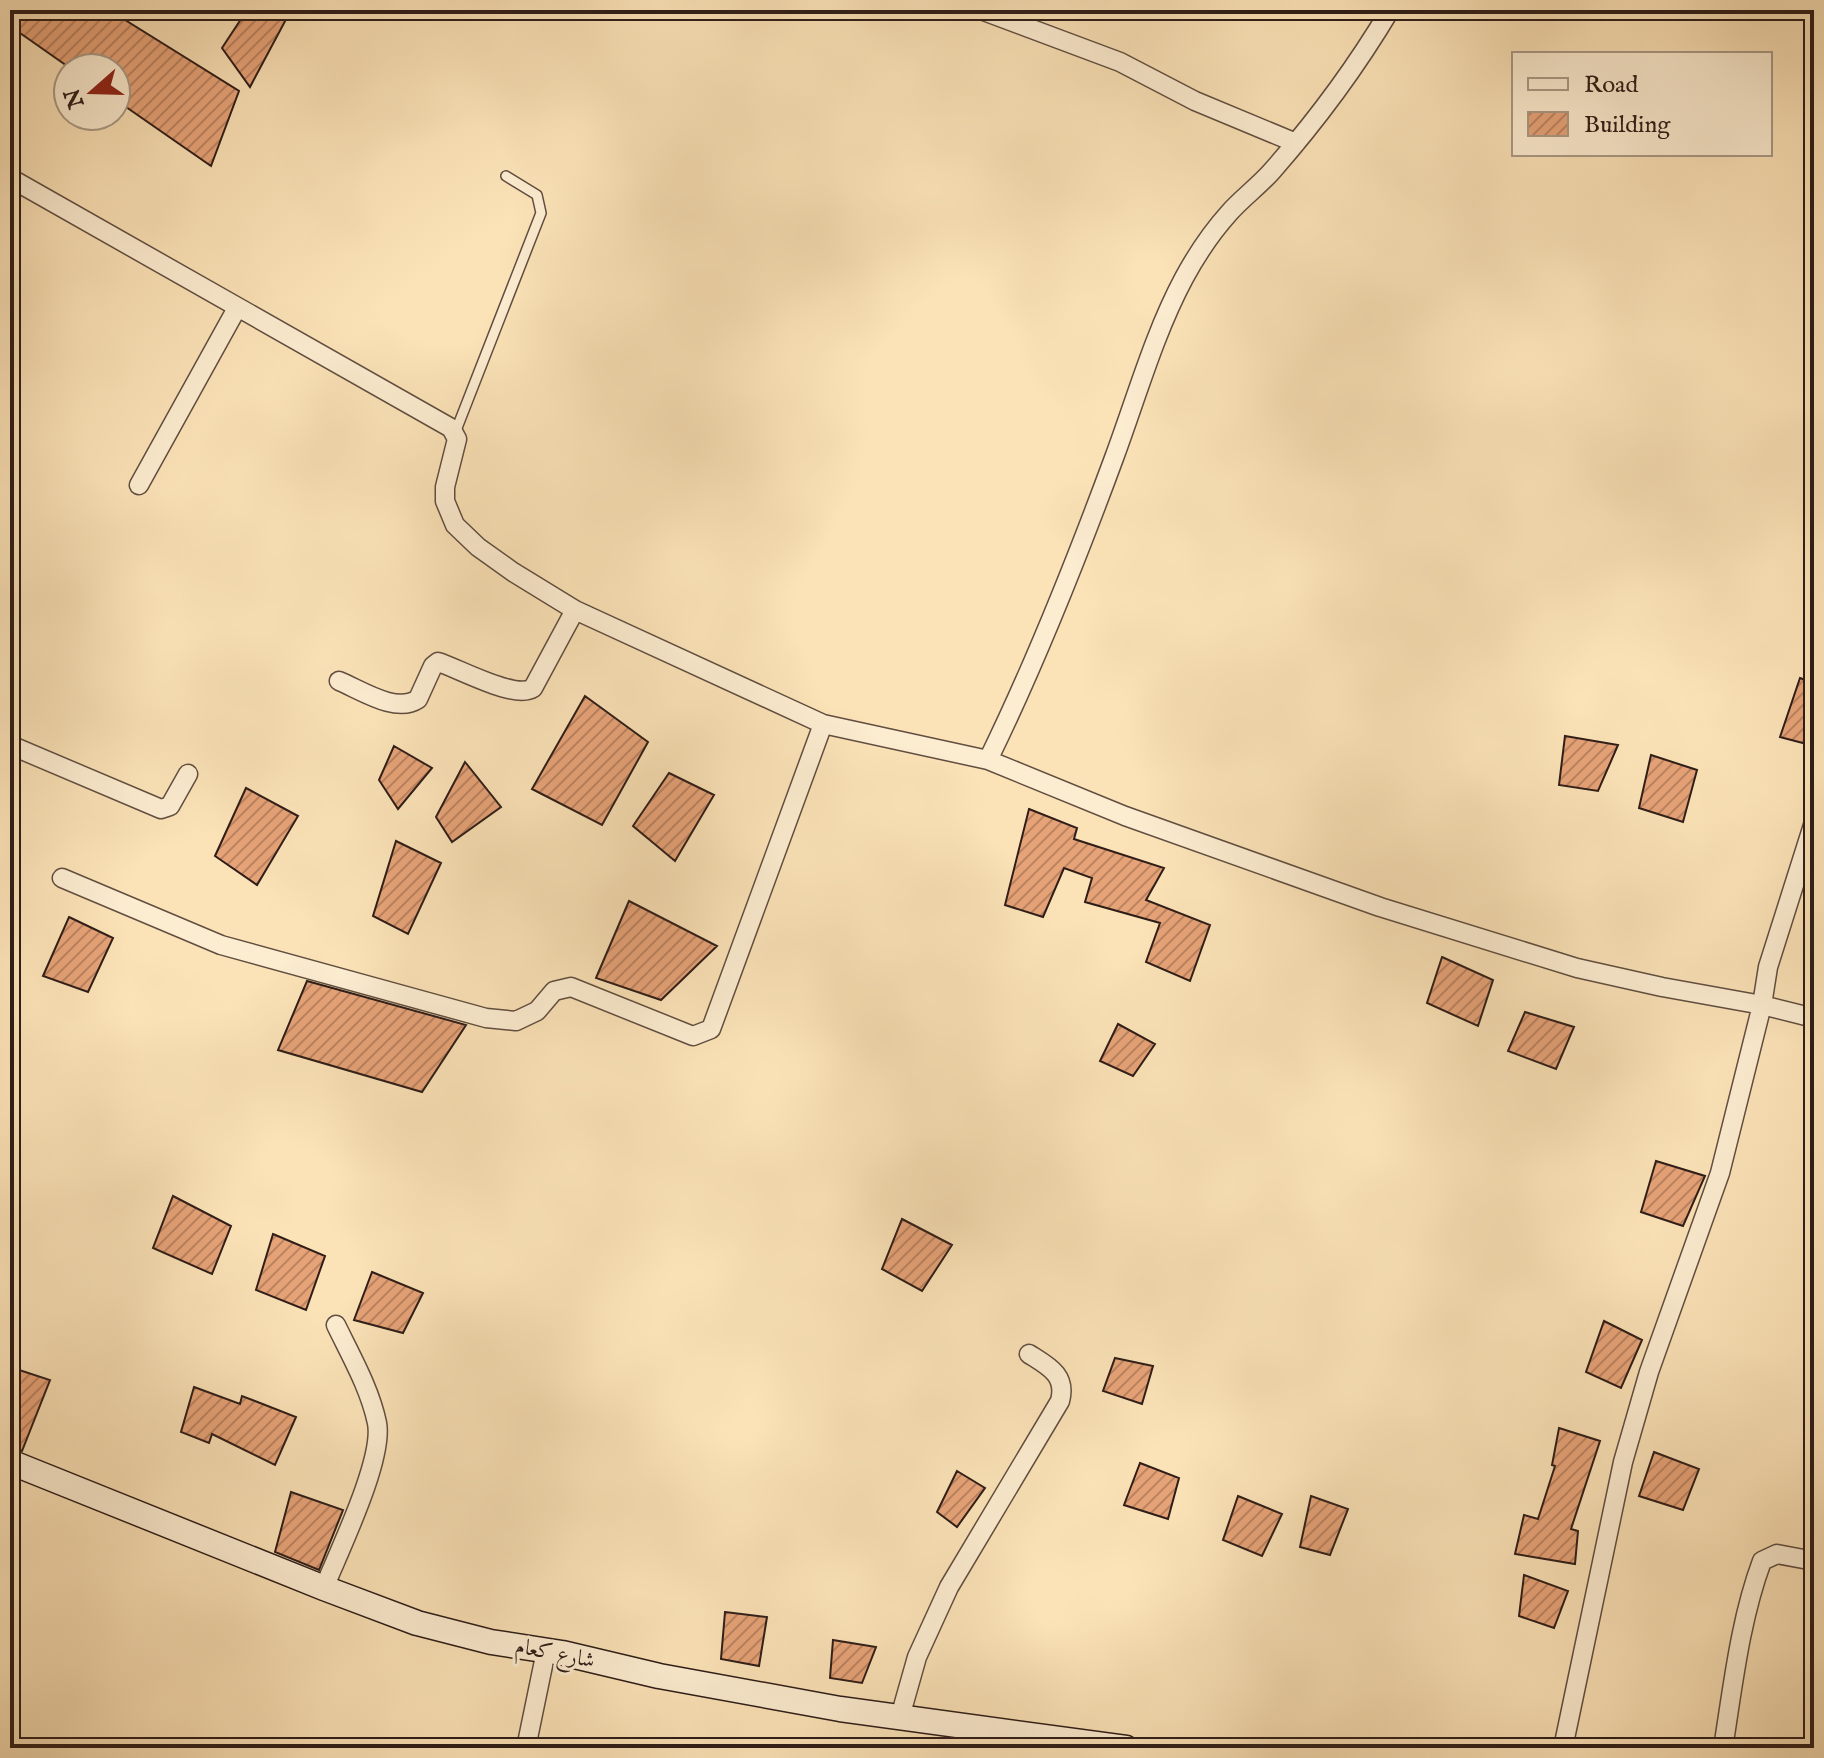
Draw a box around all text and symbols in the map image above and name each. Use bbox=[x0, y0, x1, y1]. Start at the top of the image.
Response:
north arrow bbox=[52, 52, 132, 132]
legend bbox=[1512, 52, 1772, 156]
text: Road bbox=[1584, 70, 1638, 101]
text: N bbox=[59, 84, 92, 113]
text: Building bbox=[1584, 110, 1671, 141]
street label: شارع كعام bbox=[512, 1633, 597, 1679]

